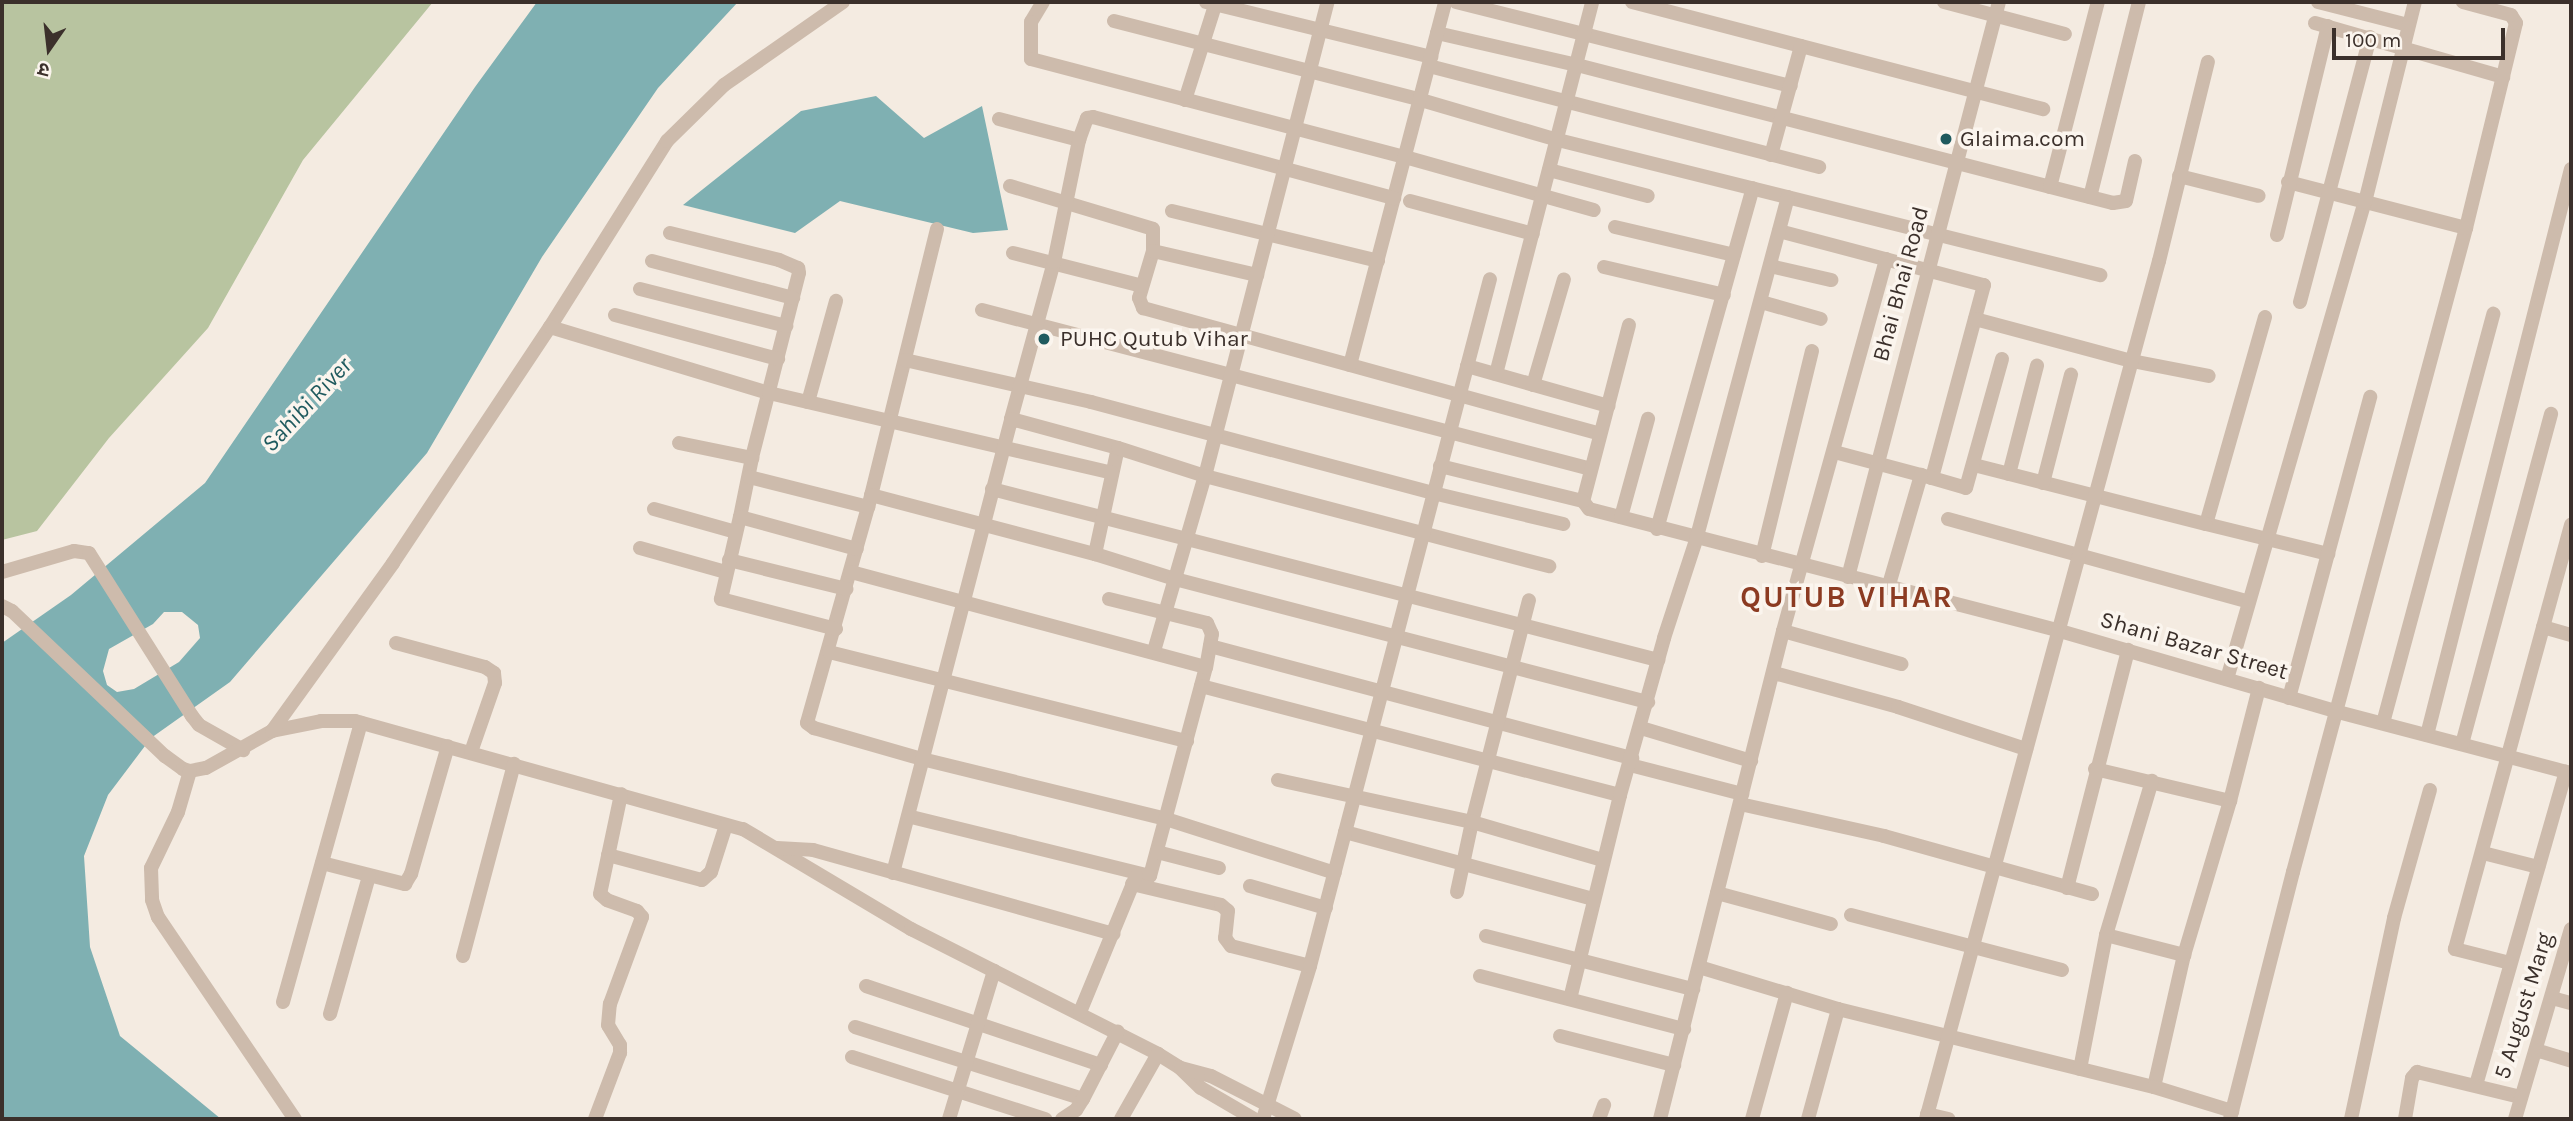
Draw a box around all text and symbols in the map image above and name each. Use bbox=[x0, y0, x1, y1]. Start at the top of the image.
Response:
north arrow bbox=[14, 14, 84, 84]
scale bar bbox=[2335, 14, 2508, 58]
text: 100 m bbox=[2345, 28, 2402, 52]
text: उ bbox=[36, 57, 52, 81]
place label: Glaima.com bbox=[1960, 125, 2085, 153]
marker: Glaima.com bbox=[1938, 131, 1954, 147]
street label: Bhai Bhai Road bbox=[1867, 204, 1935, 364]
place label: PUHC Qutub Vihar bbox=[1060, 325, 1248, 353]
marker: PUHC Qutub Vihar bbox=[1034, 329, 1054, 349]
water label: Sahibi River bbox=[256, 352, 358, 458]
district label: QUTUB VIHAR bbox=[1742, 579, 1952, 615]
street label: Shani Bazar Street bbox=[2097, 606, 2291, 686]
street label: 5 August Marg bbox=[2489, 929, 2559, 1083]

